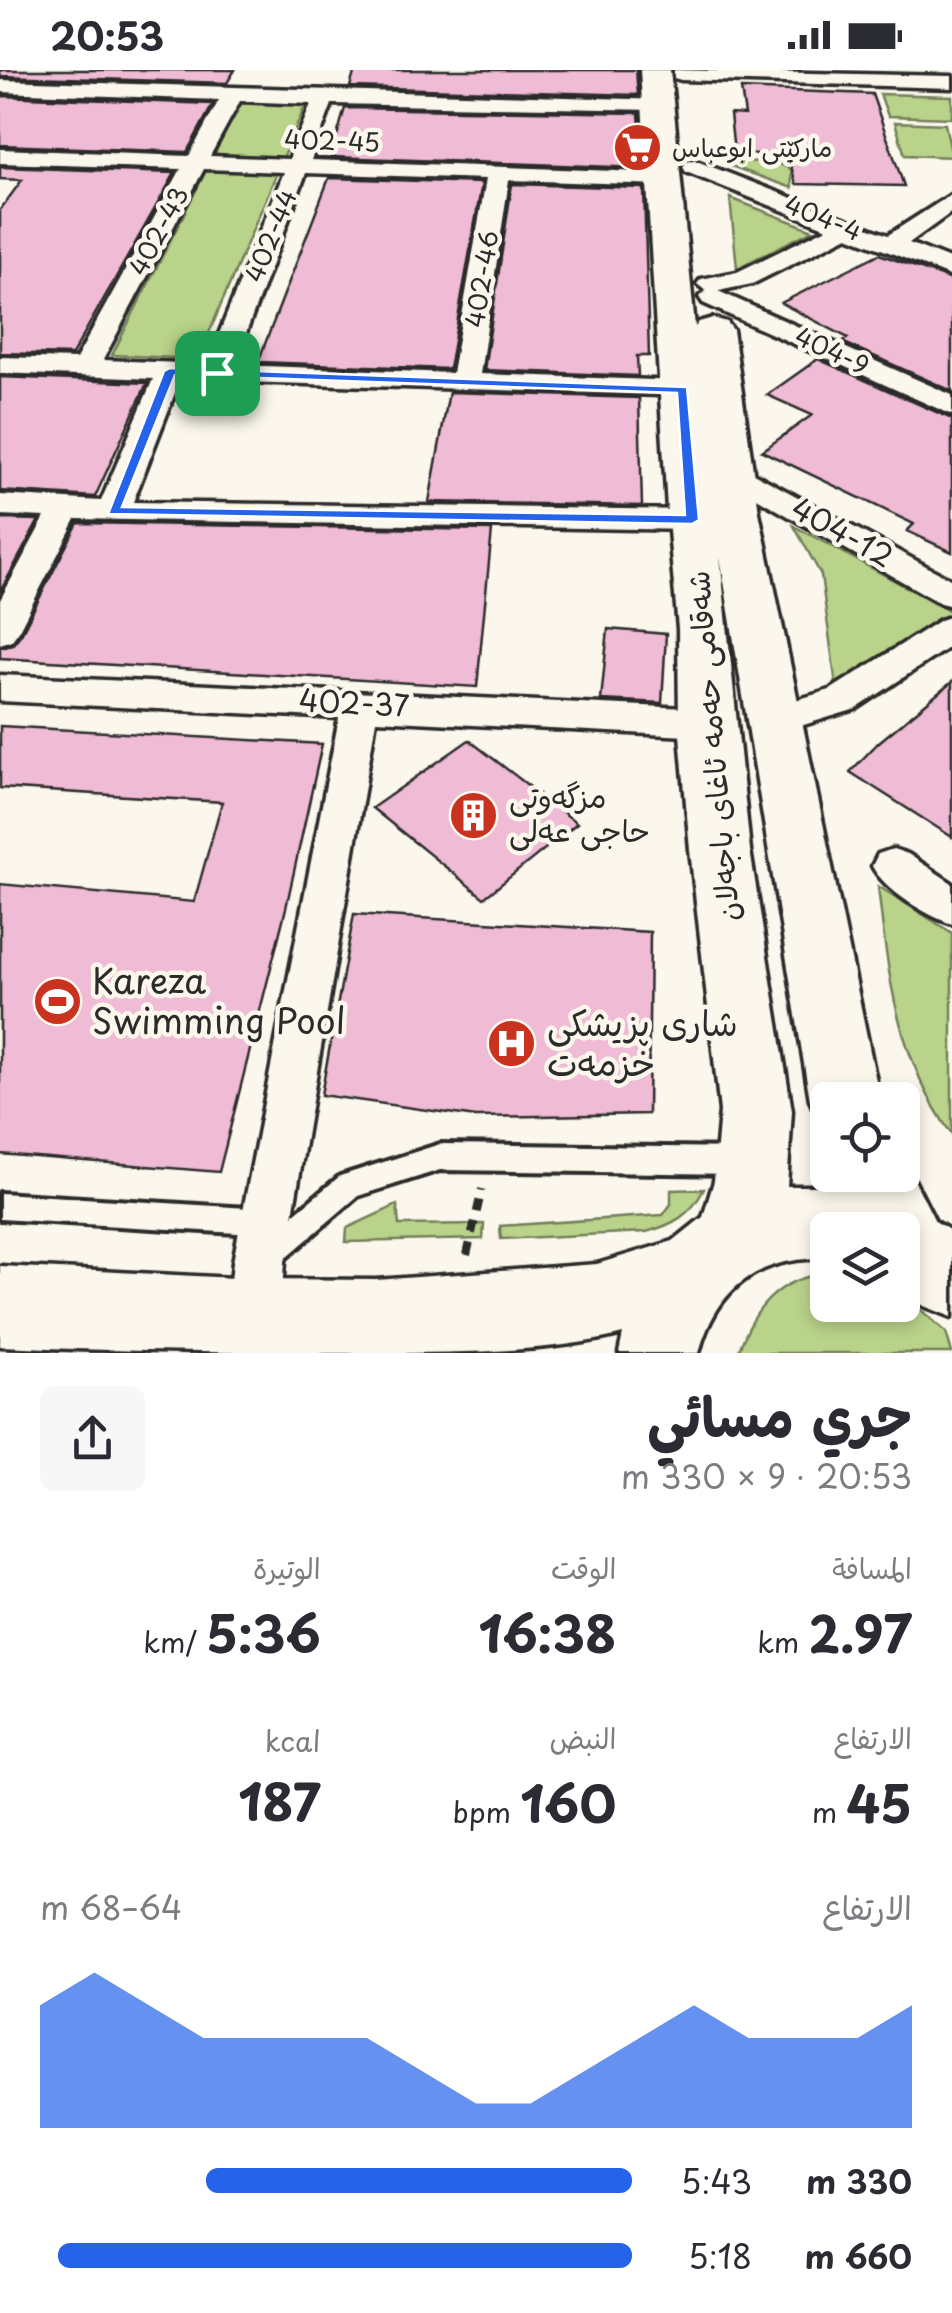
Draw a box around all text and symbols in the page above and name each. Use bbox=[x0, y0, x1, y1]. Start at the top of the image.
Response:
text: 20:53 bbox=[50, 7, 164, 64]
street label: 402-45 bbox=[284, 119, 381, 161]
supermarket icon: مارکێتی ابوعباس bbox=[611, 122, 663, 174]
place label: مارکێتی ابوعباس bbox=[672, 128, 832, 166]
street label: 402-43 bbox=[119, 179, 197, 282]
street label: 402-44 bbox=[234, 184, 306, 288]
street label: 404-4 bbox=[779, 184, 868, 250]
street label: 402-46 bbox=[455, 228, 507, 330]
street label: 404-9 bbox=[789, 316, 876, 384]
pin bbox=[175, 331, 260, 416]
icon: arrive bbox=[190, 346, 245, 401]
street label: 404-12 bbox=[784, 484, 903, 577]
street label: شەقامی حەمە ئاغای باجەلان bbox=[674, 569, 749, 923]
street label: 402-37 bbox=[298, 676, 411, 727]
place label: مزگەوتی حاجی عەلی bbox=[509, 773, 650, 852]
building icon: مزگەوتی حاجی عەلی bbox=[448, 789, 500, 841]
place label: Kareza Swimming Pool bbox=[92, 953, 346, 1046]
sports icon: Kareza Swimming Pool bbox=[31, 976, 83, 1028]
place label: شاری پزیشکی خزمەت bbox=[547, 995, 738, 1088]
hospital icon: شاری پزیشکی خزمەت bbox=[486, 1018, 538, 1070]
map controls bbox=[810, 1082, 920, 1322]
button: locate bbox=[810, 1082, 920, 1192]
button: layers bbox=[810, 1212, 920, 1322]
text: جري مسائي bbox=[647, 1373, 912, 1456]
button: share bbox=[40, 1386, 145, 1491]
text: 20:53 · 9 × 330 m bbox=[621, 1452, 912, 1500]
text: الوتيرة bbox=[253, 1546, 321, 1589]
text: الوقت bbox=[551, 1546, 616, 1589]
text: المسافة bbox=[832, 1546, 912, 1589]
text: 5:36 bbox=[206, 1594, 321, 1670]
text: 16:38 bbox=[478, 1594, 616, 1670]
text: 2.97 bbox=[808, 1594, 912, 1670]
text: /km bbox=[143, 1620, 206, 1663]
text: km bbox=[757, 1620, 808, 1663]
text: النبض bbox=[549, 1716, 616, 1759]
text: الارتفاع bbox=[833, 1716, 912, 1759]
text: kcal bbox=[265, 1719, 321, 1762]
text: 187 bbox=[238, 1762, 321, 1838]
text: 160 bbox=[520, 1764, 616, 1840]
text: 45 bbox=[846, 1764, 912, 1840]
text: bpm bbox=[453, 1790, 520, 1833]
text: m bbox=[812, 1790, 846, 1833]
text: 64–68 m bbox=[40, 1883, 182, 1931]
text: الارتفاع bbox=[822, 1883, 912, 1931]
text: 5:43 bbox=[681, 2157, 752, 2205]
text: 330 m bbox=[806, 2157, 912, 2205]
text: 5:18 bbox=[688, 2232, 752, 2280]
text: 660 m bbox=[805, 2232, 912, 2280]

